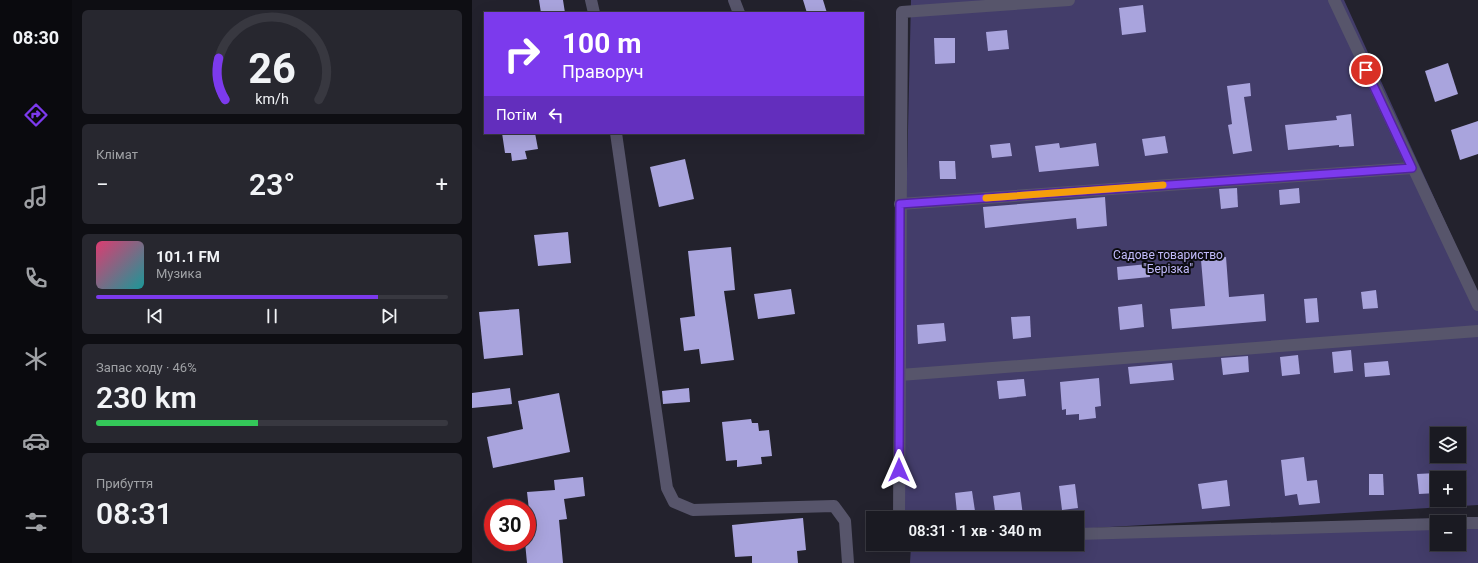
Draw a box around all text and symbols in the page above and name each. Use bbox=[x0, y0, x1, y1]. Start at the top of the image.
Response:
text: 08:30 bbox=[13, 27, 59, 48]
text: 100 m bbox=[562, 27, 641, 60]
icon: right bbox=[496, 28, 548, 80]
text: 26 bbox=[248, 44, 296, 93]
pin bbox=[1349, 53, 1383, 87]
icon: arrive bbox=[1355, 59, 1377, 81]
text: Праворуч bbox=[562, 61, 644, 82]
text: km/h bbox=[255, 91, 289, 107]
icon: directions bbox=[22, 101, 50, 129]
icon: left bbox=[545, 104, 567, 126]
text: Потім bbox=[496, 106, 537, 124]
text: Клімат bbox=[96, 147, 138, 162]
text: 23° bbox=[249, 167, 295, 202]
text: − bbox=[96, 172, 109, 197]
text: + bbox=[436, 172, 448, 197]
icon: music bbox=[22, 183, 50, 211]
text: 101.1 FM bbox=[156, 248, 220, 266]
park label: Садове товариство "Берізка" bbox=[1113, 248, 1223, 276]
icon: phone bbox=[22, 264, 50, 292]
text: Музика bbox=[156, 266, 202, 281]
icon: previous bbox=[144, 305, 166, 327]
icon: pause bbox=[261, 305, 283, 327]
icon: next bbox=[378, 305, 400, 327]
icon: climate bbox=[22, 345, 50, 373]
text: Запас ходу · 46% bbox=[96, 360, 197, 375]
text: 230 km bbox=[96, 380, 197, 415]
icon: car bbox=[22, 427, 50, 455]
map controls bbox=[1430, 427, 1466, 551]
button: layers bbox=[1430, 427, 1466, 463]
position arrow bbox=[878, 449, 920, 491]
button: + bbox=[1430, 471, 1466, 507]
text: Прибуття bbox=[96, 476, 153, 491]
text: 08:31 bbox=[96, 496, 173, 531]
speed limit sign: 30 bbox=[484, 499, 536, 551]
icon: filters bbox=[22, 508, 50, 536]
button: − bbox=[1430, 515, 1466, 551]
text: 08:31 · 1 хв · 340 m bbox=[909, 522, 1041, 540]

